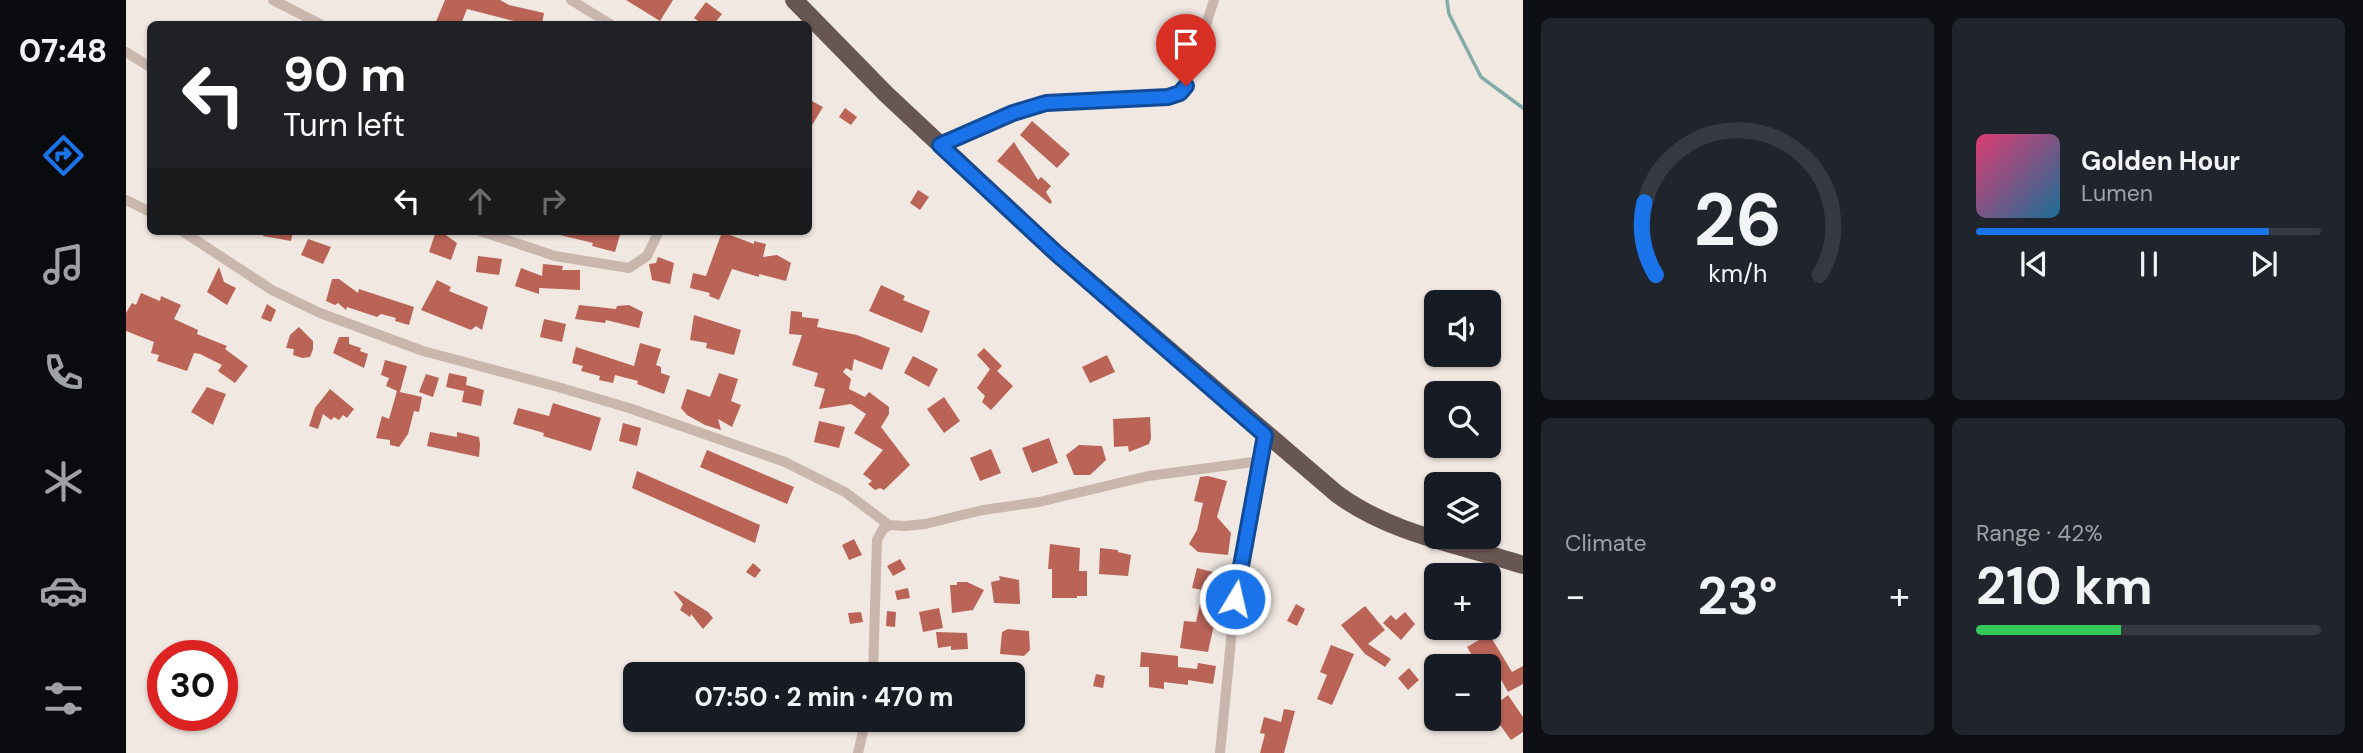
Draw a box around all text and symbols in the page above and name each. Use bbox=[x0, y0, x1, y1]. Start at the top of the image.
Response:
pin bbox=[1156, 14, 1216, 86]
icon: arrive bbox=[1167, 25, 1205, 63]
text: 07:48 bbox=[19, 30, 107, 72]
text: 90 m bbox=[283, 42, 406, 106]
icon: left bbox=[168, 49, 259, 140]
text: Turn left bbox=[283, 104, 405, 146]
icon: directions bbox=[39, 131, 88, 180]
text: Golden Hour bbox=[2081, 144, 2240, 178]
text: 26 bbox=[1693, 173, 1782, 268]
text: Lumen bbox=[2081, 178, 2153, 208]
icon: left bbox=[388, 182, 426, 220]
icon: ahead bbox=[461, 182, 499, 220]
icon: right bbox=[534, 182, 572, 220]
icon: music bbox=[39, 240, 88, 289]
icon: previous bbox=[2015, 245, 2053, 283]
icon: pause bbox=[2130, 245, 2168, 283]
icon: next bbox=[2245, 245, 2283, 283]
text: km/h bbox=[1708, 257, 1767, 290]
map controls bbox=[1424, 290, 1501, 731]
button: sound bbox=[1424, 290, 1501, 367]
icon: phone bbox=[39, 348, 88, 397]
button: search bbox=[1424, 381, 1501, 458]
icon: climate bbox=[39, 457, 88, 506]
button: layers bbox=[1424, 472, 1501, 549]
text: Range · 42% bbox=[1976, 518, 2103, 548]
text: Climate bbox=[1565, 528, 1647, 558]
text: 210 km bbox=[1976, 552, 2153, 620]
position arrow bbox=[1198, 562, 1272, 636]
text: 23° bbox=[1697, 562, 1778, 630]
button: + bbox=[1424, 563, 1501, 640]
icon: car bbox=[39, 566, 88, 615]
text: − bbox=[1565, 571, 1586, 621]
text: + bbox=[1889, 571, 1910, 621]
speed limit sign: 30 bbox=[147, 640, 238, 731]
button: − bbox=[1424, 654, 1501, 731]
icon: filters bbox=[39, 674, 88, 723]
text: 07:50 · 2 min · 470 m bbox=[694, 680, 954, 714]

